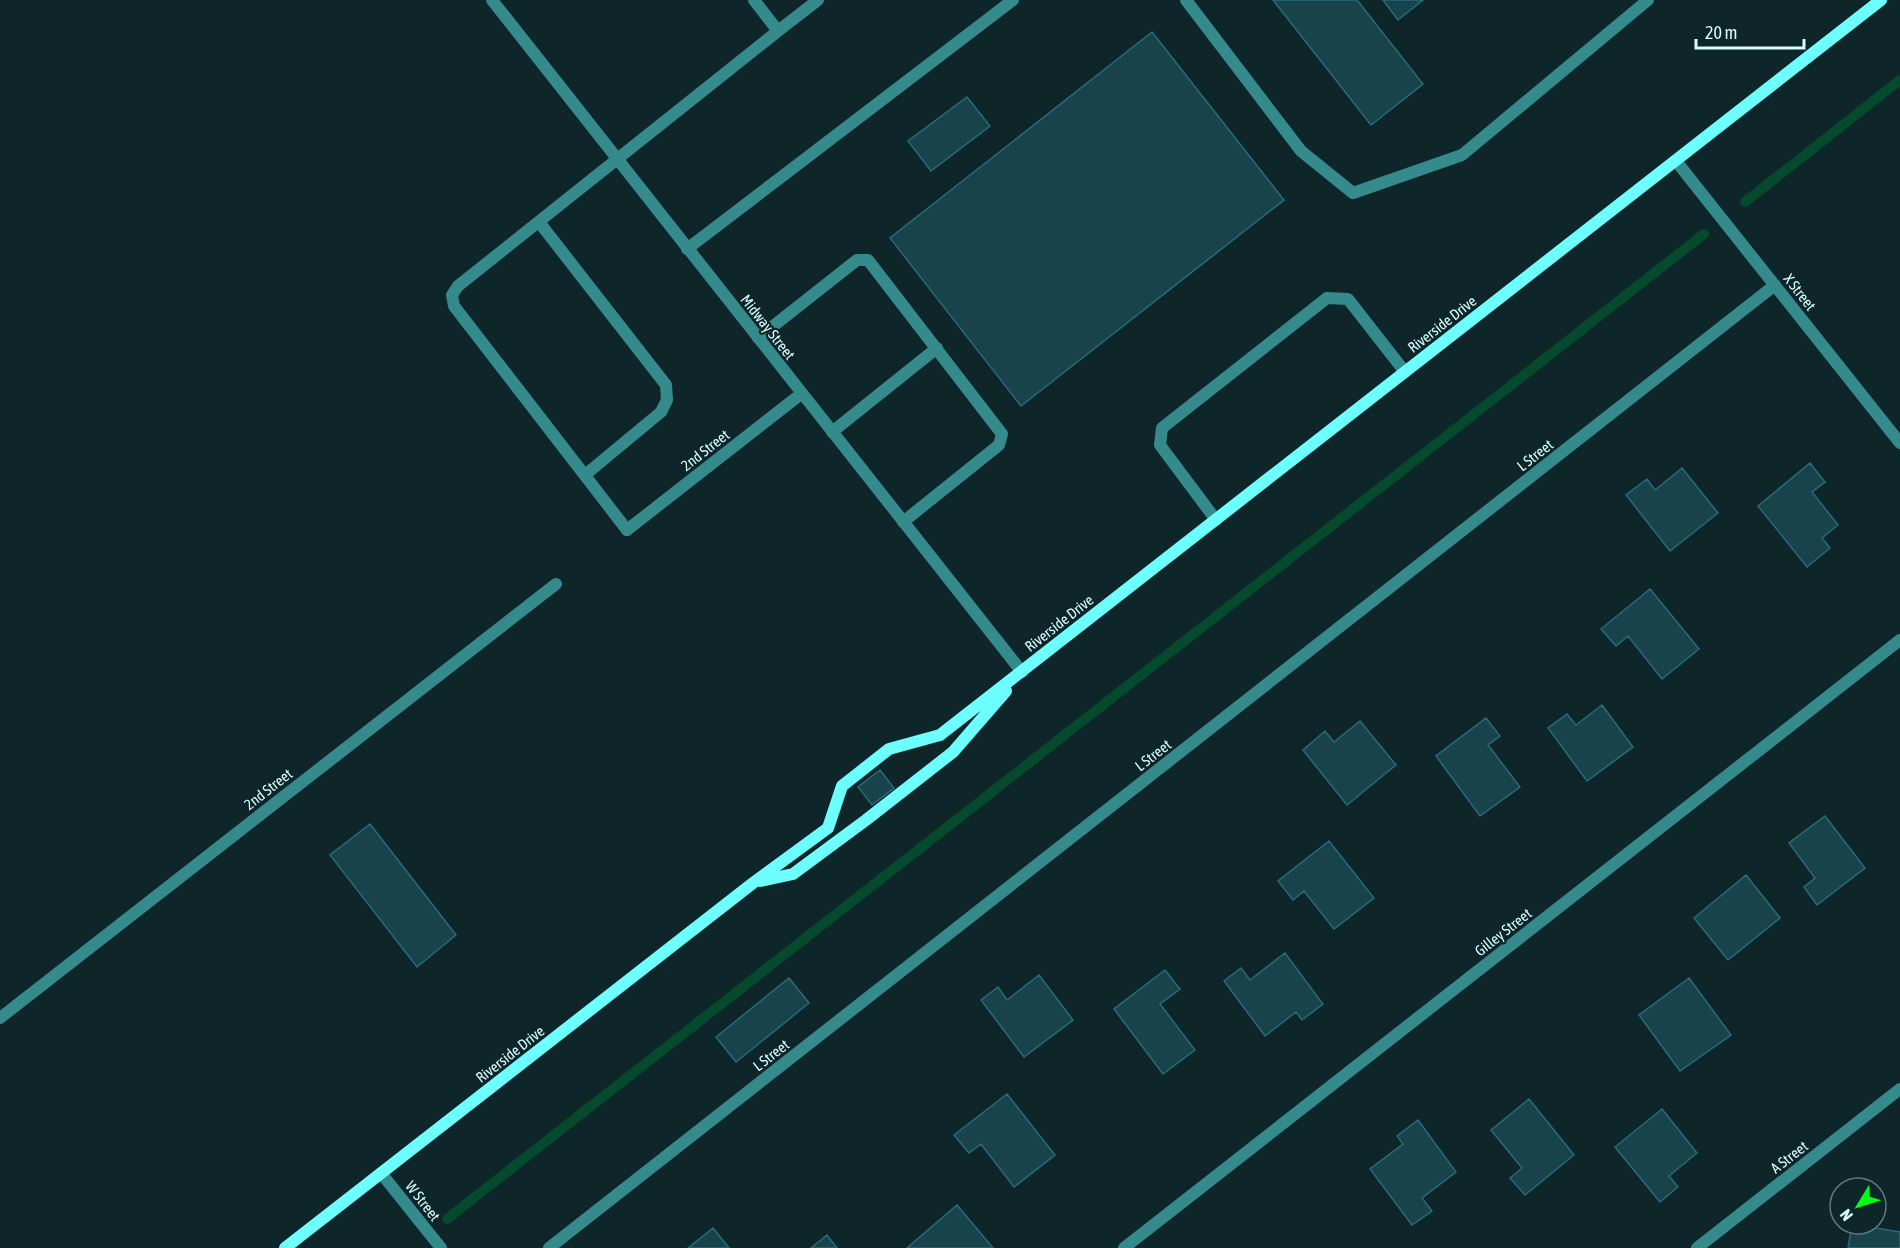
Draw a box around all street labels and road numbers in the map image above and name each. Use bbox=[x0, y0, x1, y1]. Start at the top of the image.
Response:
street label: X Street bbox=[1780, 270, 1820, 314]
street label: Midway Street bbox=[737, 291, 799, 363]
street label: Riverside Drive bbox=[1404, 292, 1480, 356]
street label: 2nd Street bbox=[678, 426, 732, 474]
street label: L Street bbox=[1514, 436, 1556, 474]
street label: Riverside Drive bbox=[1021, 591, 1097, 655]
street label: L Street bbox=[1132, 736, 1174, 774]
street label: 2nd Street bbox=[241, 765, 295, 813]
street label: Gilley Street bbox=[1471, 905, 1535, 959]
street label: Riverside Drive bbox=[472, 1022, 548, 1086]
street label: L Street bbox=[750, 1036, 792, 1074]
street label: A Street bbox=[1767, 1137, 1811, 1177]
street label: W Street bbox=[402, 1178, 444, 1224]

